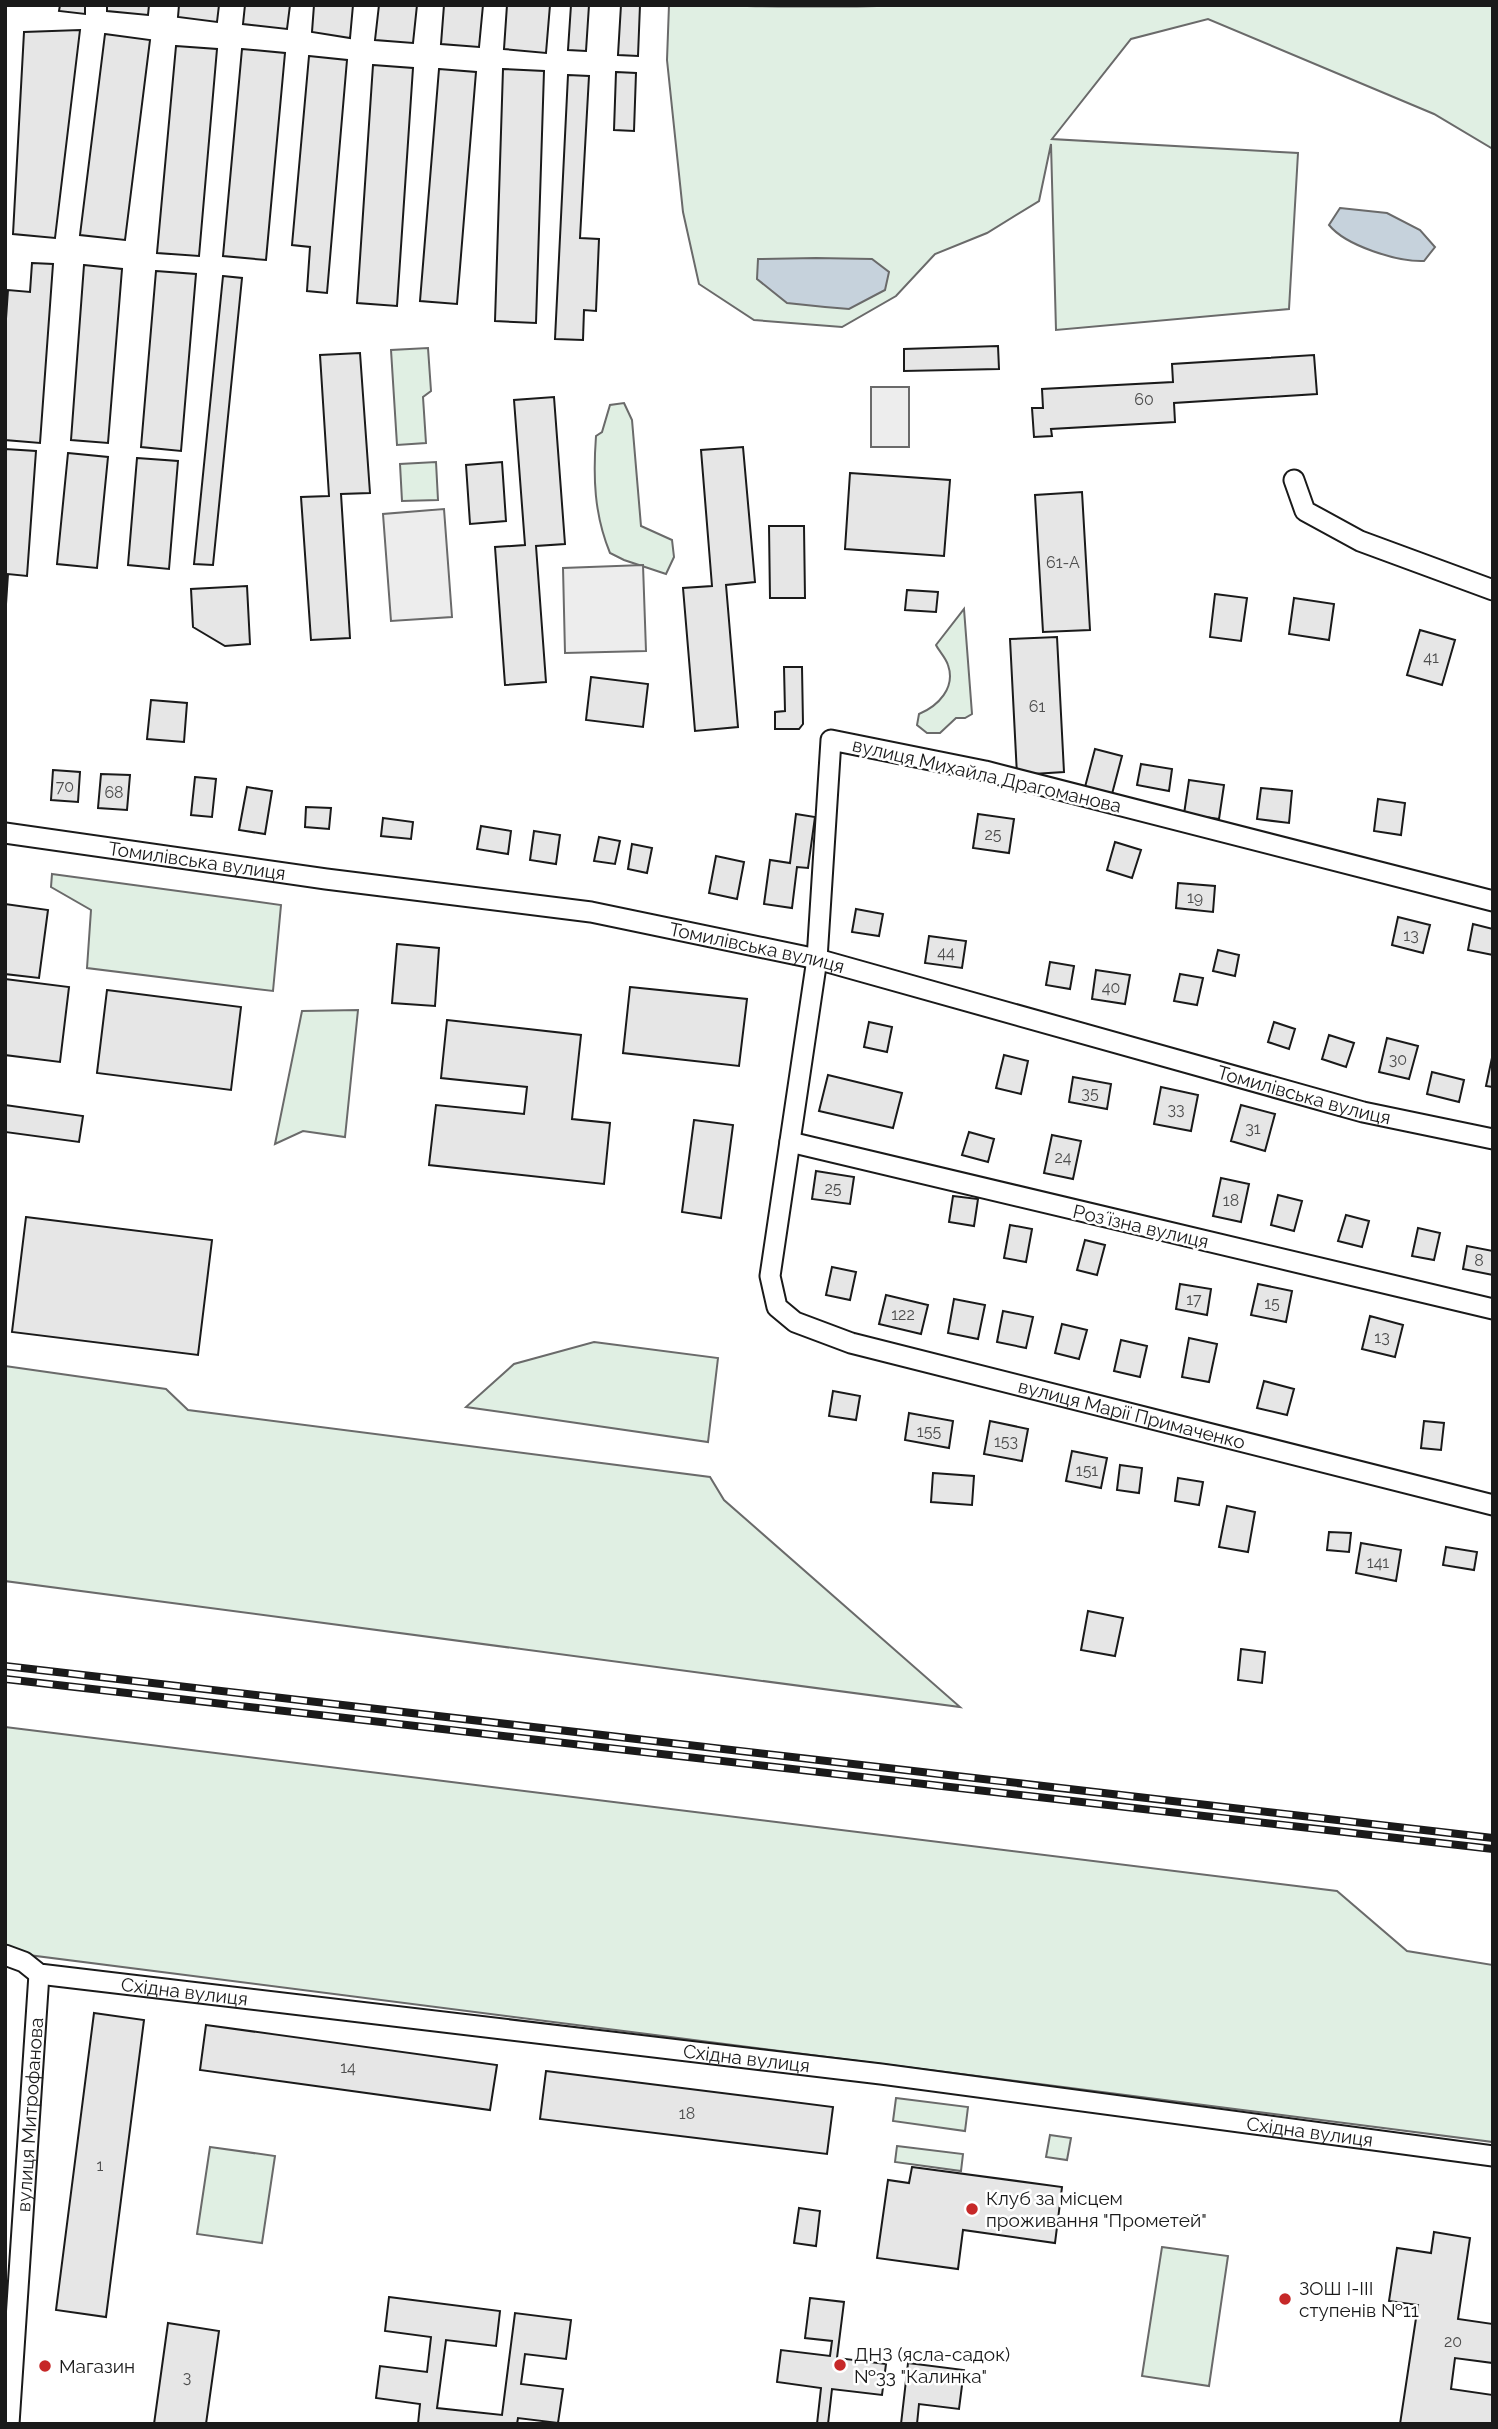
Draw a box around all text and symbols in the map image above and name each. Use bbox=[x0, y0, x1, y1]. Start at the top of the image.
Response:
house number: 60 bbox=[1134, 390, 1154, 409]
house number: 61-А bbox=[1046, 553, 1080, 572]
house number: 41 bbox=[1423, 648, 1439, 667]
house number: 61 bbox=[1029, 697, 1045, 716]
street label: вулиця Михайла Драгоманова bbox=[850, 733, 1124, 817]
house number: 70 bbox=[56, 777, 74, 796]
house number: 68 bbox=[104, 783, 124, 802]
house number: 25 bbox=[984, 825, 1002, 844]
street label: Томилівська вулиця bbox=[107, 837, 287, 884]
house number: 19 bbox=[1187, 888, 1203, 907]
street label: Томилівська вулиця bbox=[667, 918, 847, 977]
house number: 13 bbox=[1403, 926, 1419, 945]
house number: 44 bbox=[937, 943, 955, 962]
house number: 40 bbox=[1102, 978, 1120, 997]
house number: 30 bbox=[1389, 1050, 1407, 1069]
street label: Томилівська вулиця bbox=[1215, 1061, 1393, 1129]
house number: 35 bbox=[1081, 1084, 1099, 1103]
house number: 33 bbox=[1167, 1100, 1185, 1119]
house number: 31 bbox=[1245, 1119, 1261, 1138]
house number: 24 bbox=[1054, 1148, 1072, 1167]
house number: 25 bbox=[824, 1179, 842, 1198]
house number: 18 bbox=[1223, 1191, 1239, 1210]
street label: Розʼїзна вулиця bbox=[1071, 1200, 1211, 1252]
house number: 8 bbox=[1474, 1251, 1484, 1270]
house number: 17 bbox=[1186, 1290, 1202, 1309]
house number: 15 bbox=[1264, 1294, 1280, 1313]
house number: 122 bbox=[891, 1305, 915, 1324]
house number: 13 bbox=[1374, 1328, 1390, 1347]
street label: вулиця Марії Примаченко bbox=[1016, 1375, 1248, 1453]
house number: 155 bbox=[917, 1422, 941, 1441]
house number: 153 bbox=[994, 1432, 1018, 1451]
house number: 151 bbox=[1076, 1461, 1098, 1480]
house number: 141 bbox=[1367, 1553, 1389, 1572]
street label: Східна вулиця bbox=[120, 1973, 249, 2010]
street label: вулиця Митрофанова bbox=[12, 2017, 47, 2213]
street label: Східна вулиця bbox=[682, 2040, 811, 2076]
house number: 14 bbox=[340, 2058, 356, 2077]
house number: 18 bbox=[679, 2104, 695, 2123]
street label: Східна вулиця bbox=[1245, 2112, 1374, 2151]
house number: 1 bbox=[97, 2156, 104, 2175]
place label: Клуб за місцем проживання "Прометей" bbox=[986, 2187, 1207, 2231]
marker: Клуб за місцем проживання "Прометей" bbox=[964, 2201, 980, 2217]
place label: ЗОШ І-ІІІ ступенів №11 bbox=[1299, 2277, 1419, 2321]
marker: ЗОШ І-ІІІ ступенів №11 bbox=[1277, 2291, 1293, 2307]
house number: 20 bbox=[1444, 2332, 1462, 2351]
place label: ДНЗ (ясла-садок) №33 "Калинка" bbox=[854, 2343, 1010, 2387]
place label: Магазин bbox=[59, 2355, 135, 2377]
marker: ДНЗ (ясла-садок) №33 "Калинка" bbox=[832, 2357, 848, 2373]
marker: Магазин bbox=[37, 2358, 53, 2374]
house number: 3 bbox=[183, 2368, 191, 2387]

